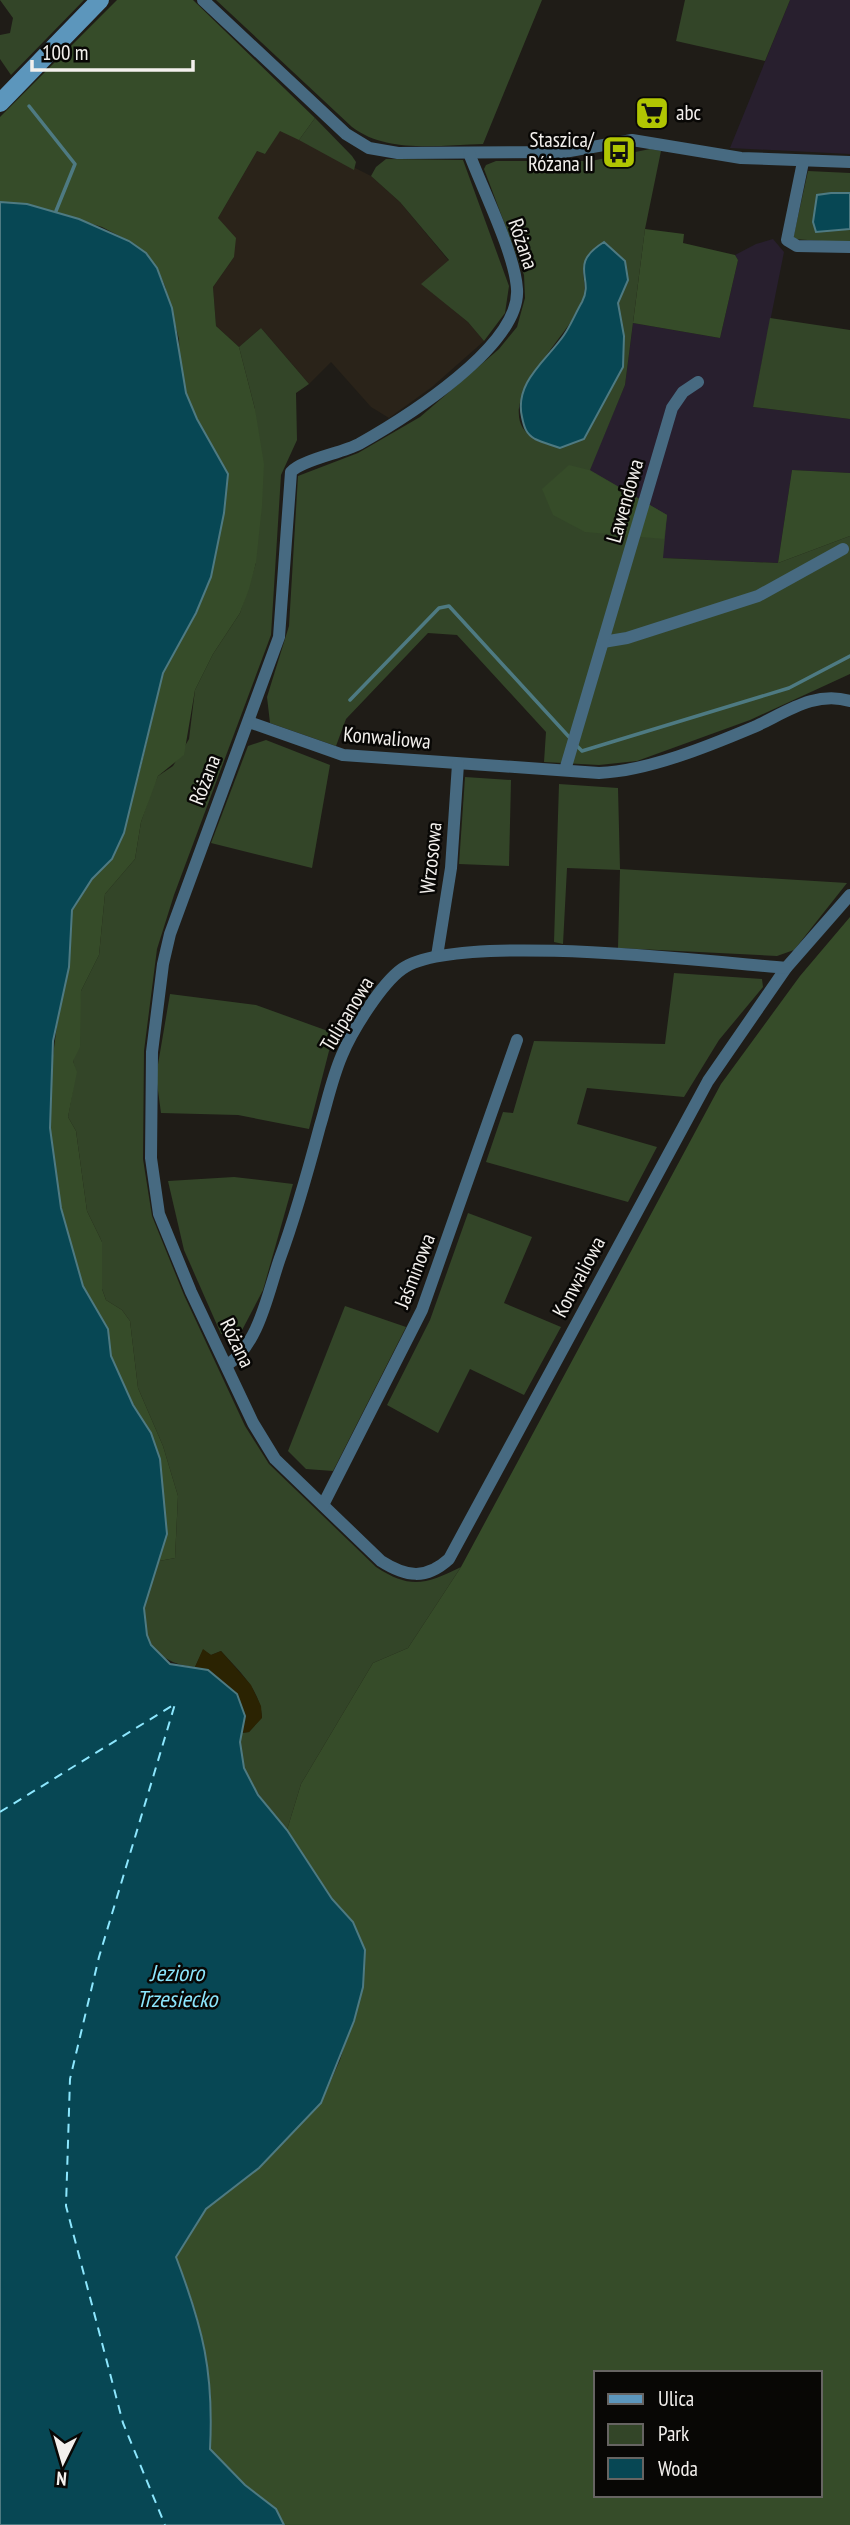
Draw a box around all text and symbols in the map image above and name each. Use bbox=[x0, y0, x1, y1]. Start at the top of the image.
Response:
scale bar bbox=[32, 28, 192, 72]
text: 100 m bbox=[42, 39, 88, 66]
supermarket icon: abc bbox=[633, 94, 671, 132]
place label: abc bbox=[676, 99, 702, 126]
place label: Staszica/ Różana II bbox=[528, 126, 595, 177]
bus stop icon: Staszica/ Różana II bbox=[600, 133, 638, 171]
street label: Różana bbox=[502, 215, 545, 273]
street label: Lawendowa bbox=[600, 456, 649, 546]
street label: Konwaliowa bbox=[342, 720, 432, 755]
street label: Różana bbox=[183, 751, 226, 809]
street label: Wrzosowa bbox=[413, 821, 448, 895]
street label: Tulipanowa bbox=[314, 971, 379, 1056]
street label: Jaśminowa bbox=[388, 1230, 441, 1313]
street label: Konwaliowa bbox=[546, 1232, 611, 1322]
street label: Różana bbox=[214, 1314, 261, 1372]
water label: Jezioro Trzesiecko bbox=[136, 1958, 220, 2013]
legend bbox=[594, 2371, 822, 2497]
text: Ulica bbox=[658, 2385, 694, 2412]
text: Park bbox=[658, 2420, 689, 2447]
north arrow bbox=[28, 2427, 98, 2497]
text: Woda bbox=[658, 2455, 698, 2482]
text: N bbox=[55, 2467, 68, 2491]

